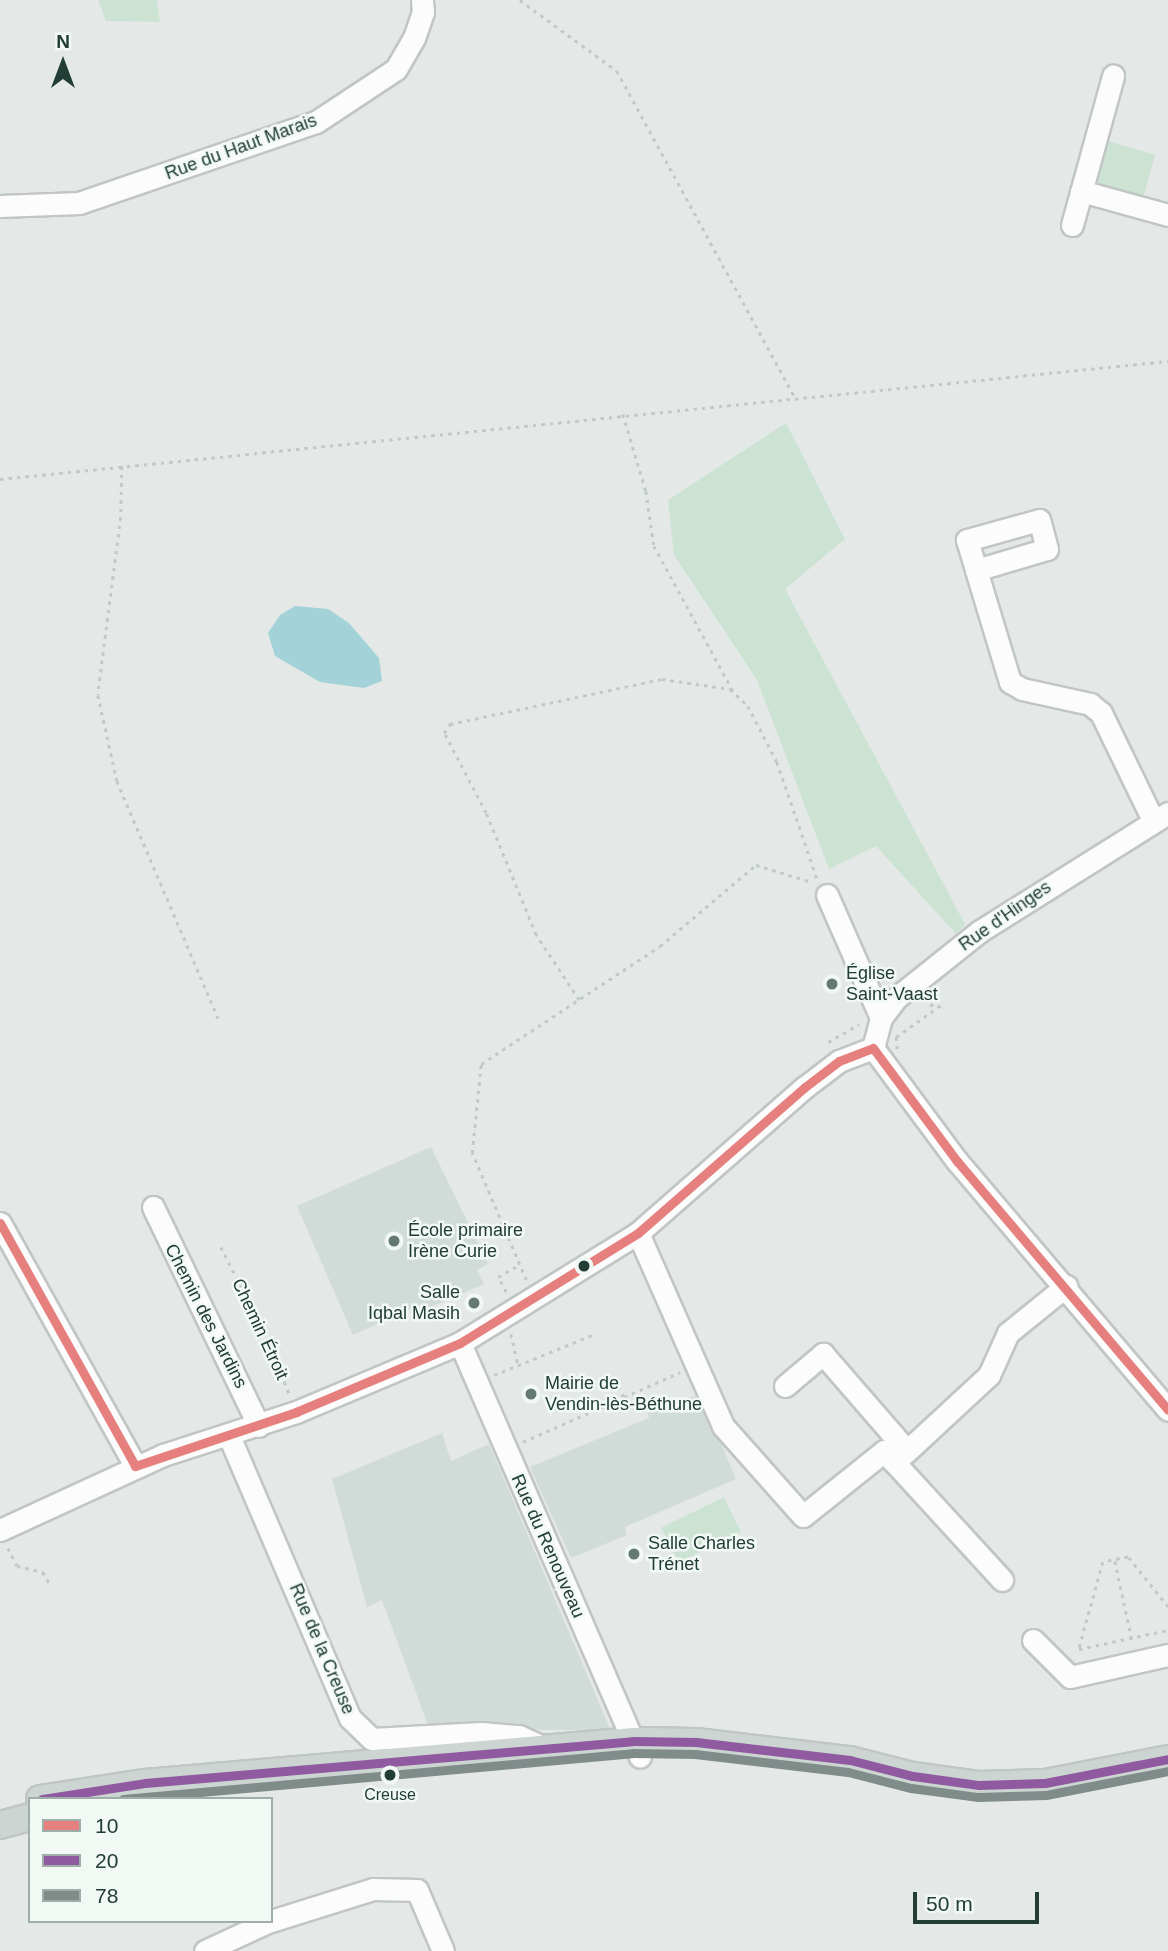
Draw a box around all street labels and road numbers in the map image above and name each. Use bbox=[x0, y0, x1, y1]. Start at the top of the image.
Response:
street label: Rue du Haut Marais bbox=[162, 109, 320, 185]
street label: Rue d'Hinges bbox=[955, 876, 1055, 956]
street label: Chemin des Jardins bbox=[160, 1240, 252, 1392]
street label: Chemin Étroit bbox=[227, 1275, 293, 1383]
street label: Rue du Renouveau bbox=[507, 1471, 589, 1621]
street label: Rue de la Creuse bbox=[285, 1580, 359, 1718]

